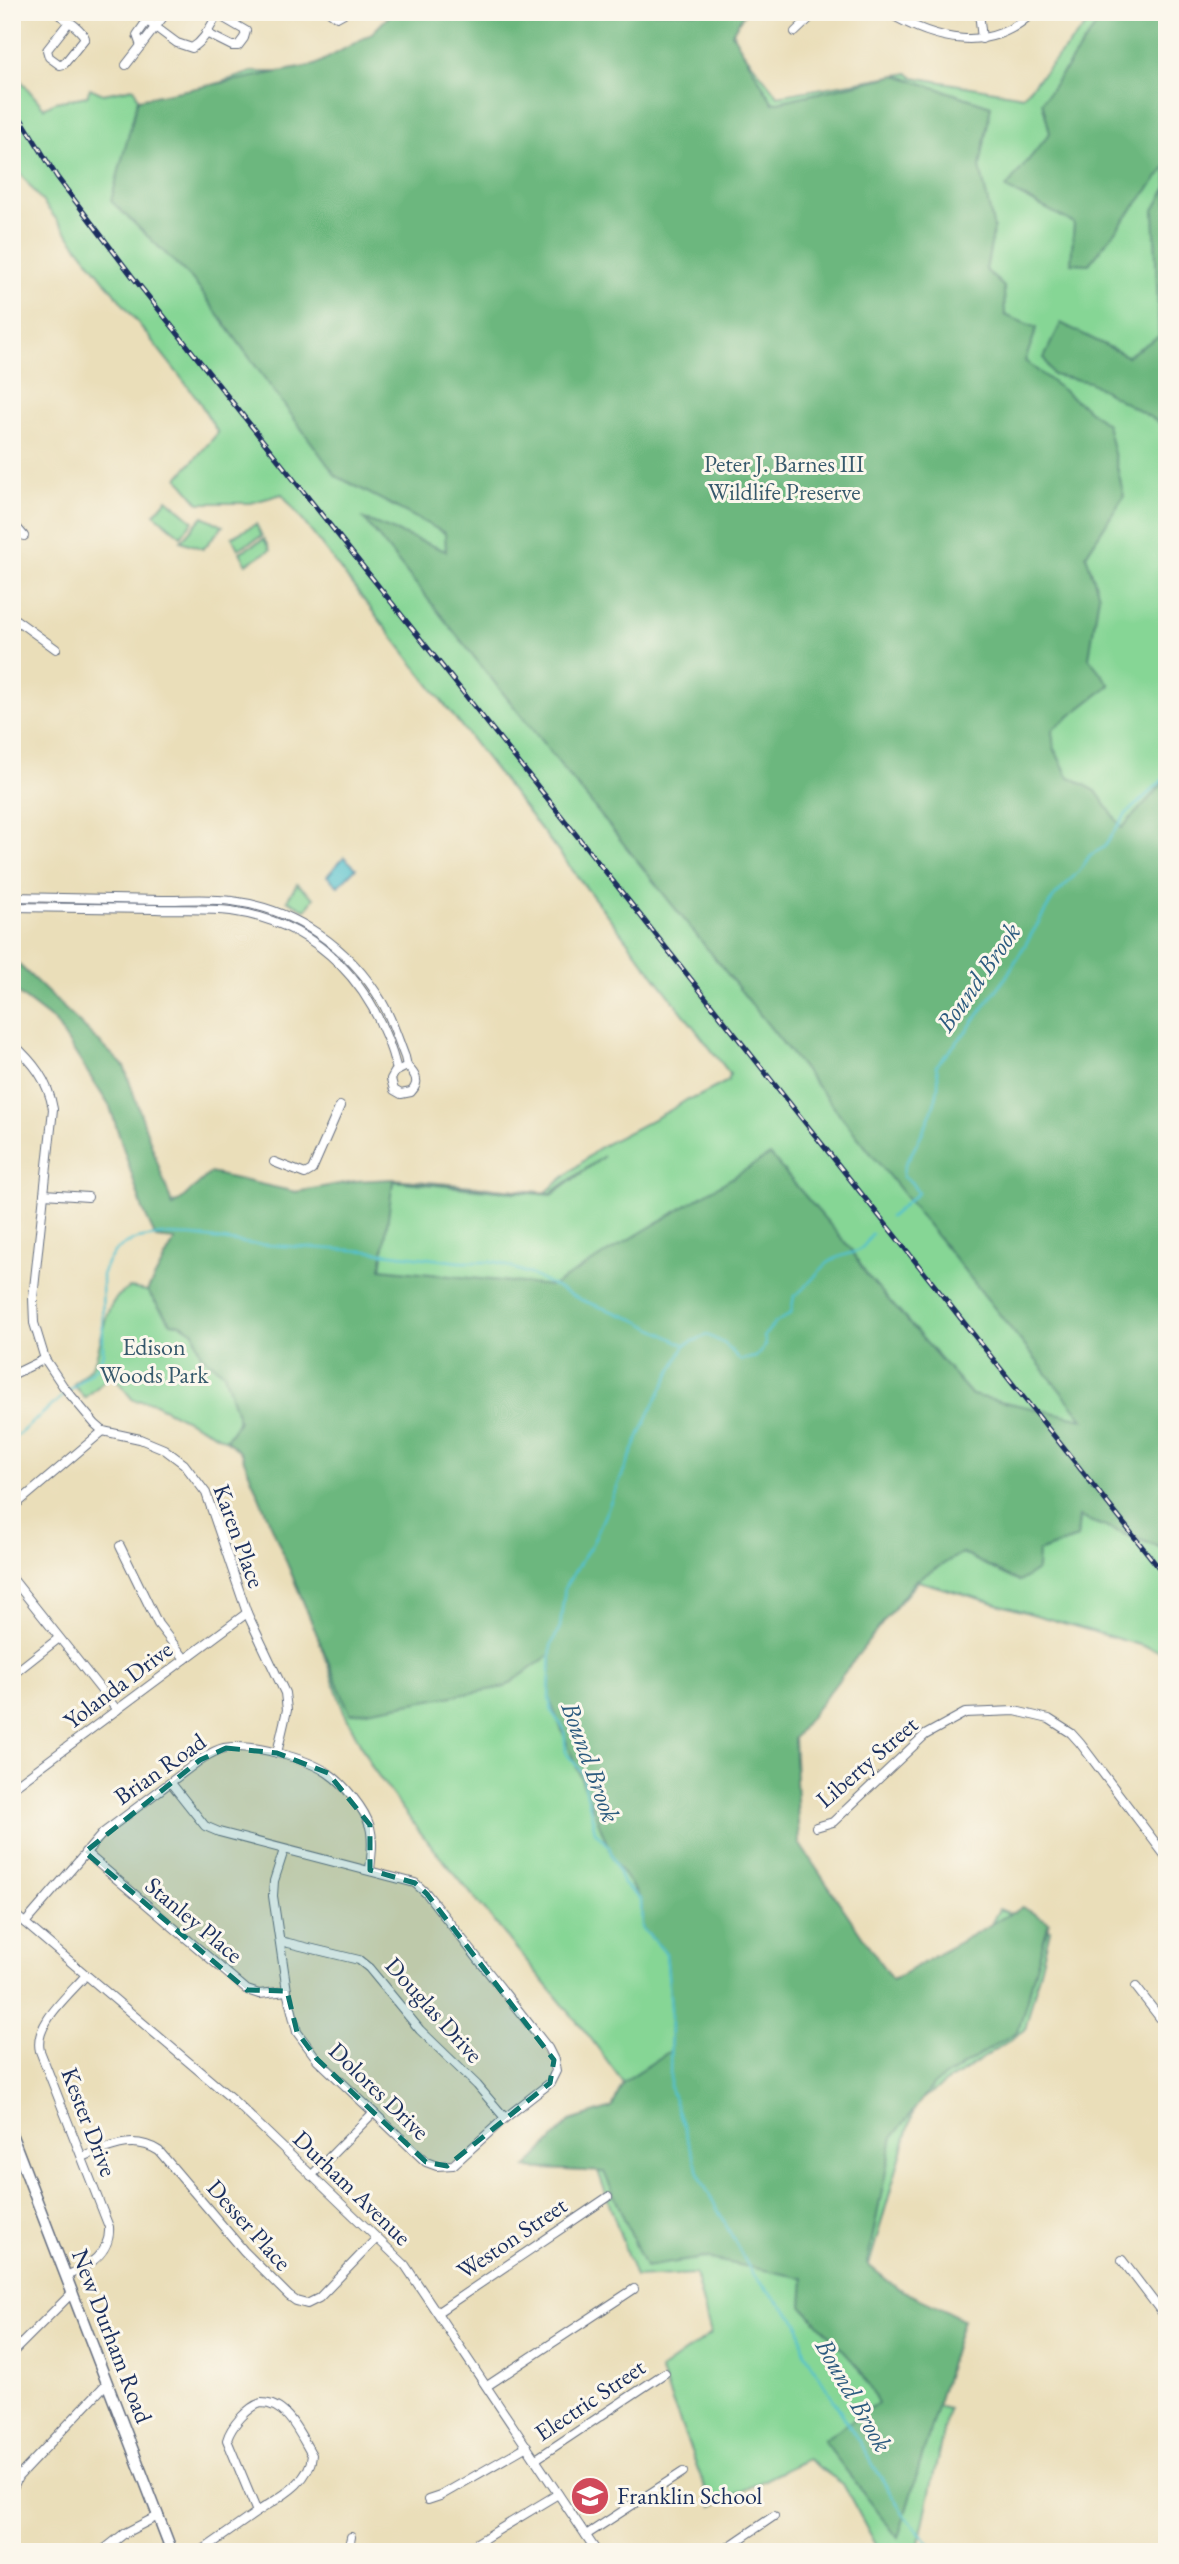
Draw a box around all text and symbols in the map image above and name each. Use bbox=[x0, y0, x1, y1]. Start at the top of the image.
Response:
park label: Peter J. Barnes III Wildlife Preserve bbox=[704, 448, 864, 507]
water label: Bound Brook bbox=[927, 916, 1028, 1039]
park label: Edison Woods Park bbox=[100, 1331, 209, 1390]
street label: Karen Place bbox=[206, 1480, 273, 1592]
street label: Yolanda Drive bbox=[57, 1633, 178, 1736]
water label: Bound Brook bbox=[553, 1696, 629, 1827]
street label: Liberty Street bbox=[809, 1709, 924, 1814]
street label: Brian Road bbox=[108, 1725, 212, 1811]
street label: Stanley Place bbox=[139, 1870, 250, 1970]
street label: Douglas Drive bbox=[379, 1950, 490, 2069]
street label: Dolores Drive bbox=[322, 2035, 436, 2146]
street label: Kester Drive bbox=[54, 2063, 124, 2181]
street label: Durham Avenue bbox=[287, 2123, 418, 2252]
street label: Desser Place bbox=[200, 2173, 298, 2277]
street label: Weston Street bbox=[451, 2189, 573, 2286]
street label: New Durham Road bbox=[65, 2244, 160, 2428]
water label: Bound Brook bbox=[807, 2331, 900, 2458]
street label: Electric Street bbox=[528, 2351, 651, 2448]
school or university icon: Franklin School bbox=[569, 2475, 611, 2517]
place label: Franklin School bbox=[617, 2480, 763, 2511]

